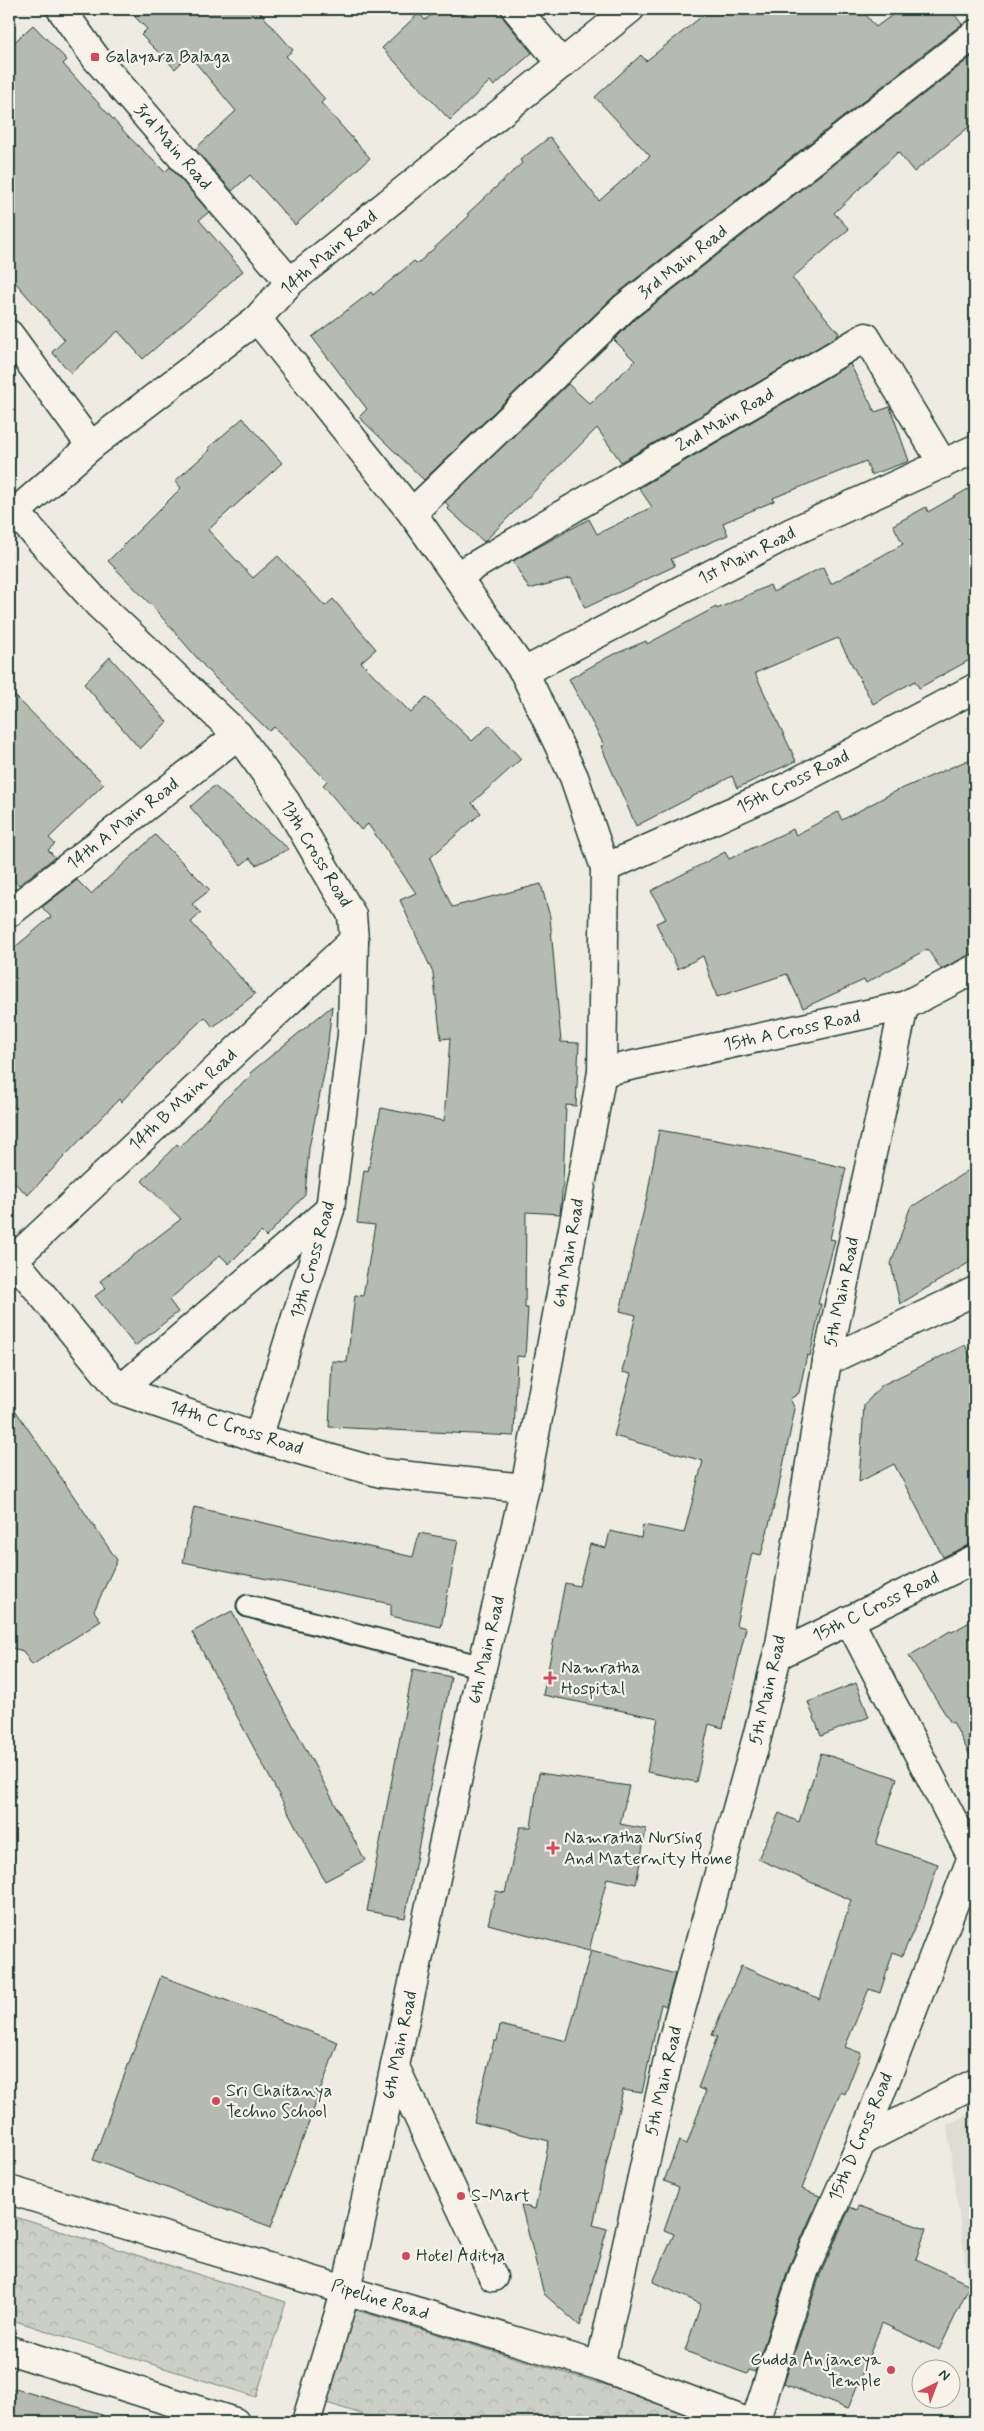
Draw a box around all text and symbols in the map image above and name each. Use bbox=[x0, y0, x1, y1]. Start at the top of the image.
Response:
place label: Galayara Balaga bbox=[105, 45, 231, 69]
marker: Galayara Balaga bbox=[89, 51, 101, 63]
street label: 3rd Main Road bbox=[129, 99, 217, 195]
street label: 14th Main Road bbox=[275, 205, 383, 301]
street label: 3rd Main Road bbox=[633, 219, 733, 305]
street label: 2nd Main Road bbox=[671, 382, 779, 458]
street label: 1st Main Road bbox=[694, 521, 800, 591]
street label: 15th Cross Road bbox=[733, 744, 853, 820]
street label: 14th A Main Road bbox=[62, 773, 184, 875]
street label: 13th Cross Road bbox=[275, 796, 357, 912]
street label: 15th A Cross Road bbox=[721, 1005, 863, 1057]
street label: 14th B Main Road bbox=[124, 1043, 242, 1157]
street label: 6th Main Road bbox=[548, 1197, 590, 1309]
street label: 13th Cross Road bbox=[285, 1199, 341, 1321]
street label: 5th Main Road bbox=[819, 1235, 865, 1349]
street label: 14th C Cross Road bbox=[166, 1395, 306, 1461]
street label: 15th C Cross Road bbox=[809, 1566, 943, 1648]
street label: 6th Main Road bbox=[463, 1594, 511, 1706]
street label: 5th Main Road bbox=[744, 1633, 792, 1747]
place label: Namratha Hospital bbox=[561, 1656, 641, 1701]
marker: Namratha Hospital bbox=[543, 1671, 557, 1685]
place label: Namratha Nursing And Maternity Home bbox=[564, 1826, 732, 1871]
marker: Namratha Nursing And Maternity Home bbox=[546, 1841, 560, 1855]
street label: 6th Main Road bbox=[377, 1989, 423, 2101]
street label: 5th Main Road bbox=[640, 2024, 688, 2138]
street label: 15th D Cross Road bbox=[823, 2069, 899, 2205]
place label: Sri Chaitanya Techno School bbox=[226, 2079, 332, 2124]
marker: Sri Chaitanya Techno School bbox=[210, 2095, 222, 2107]
place label: S-Mart bbox=[471, 2184, 530, 2208]
marker: S-Mart bbox=[455, 2190, 467, 2202]
place label: Hotel Aditya bbox=[416, 2244, 505, 2268]
marker: Hotel Aditya bbox=[400, 2250, 412, 2262]
street label: Pipeline Road bbox=[328, 2274, 432, 2326]
place label: Gudda Anjaneya Temple bbox=[750, 2348, 881, 2393]
north arrow bbox=[912, 2358, 962, 2408]
marker: Gudda Anjaneya Temple bbox=[885, 2364, 897, 2376]
text: N bbox=[935, 2365, 954, 2385]

